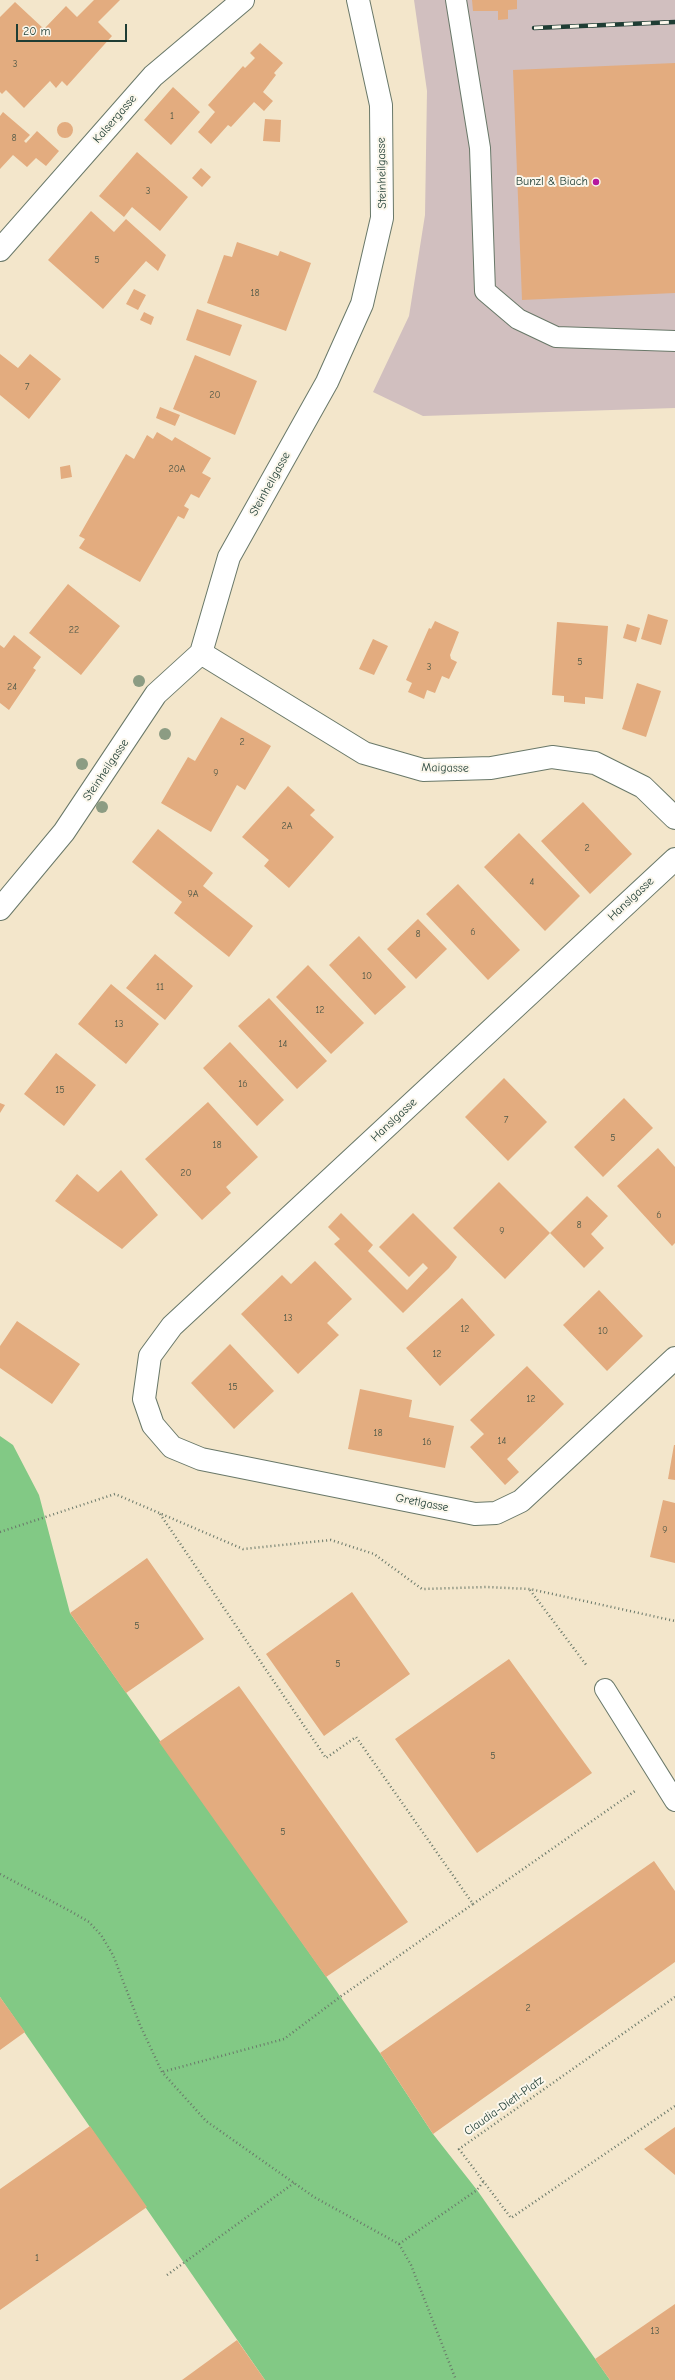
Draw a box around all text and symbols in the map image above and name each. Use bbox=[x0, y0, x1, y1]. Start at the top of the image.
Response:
scale bar bbox=[18, 16, 129, 42]
text: 20 m bbox=[23, 24, 51, 38]
house number: 3 bbox=[12, 58, 18, 70]
street label: Kalsergasse bbox=[90, 92, 140, 146]
house number: 1 bbox=[170, 110, 174, 122]
house number: 8 bbox=[11, 132, 17, 144]
street label: Steinheilgasse bbox=[374, 137, 390, 209]
place label: Bunzl & Biach bbox=[516, 175, 588, 189]
marker: Bunzl & Biach bbox=[591, 177, 601, 187]
house number: 3 bbox=[145, 185, 151, 197]
house number: 5 bbox=[94, 254, 100, 266]
house number: 18 bbox=[250, 287, 260, 299]
house number: 7 bbox=[25, 381, 29, 393]
house number: 20 bbox=[209, 389, 221, 401]
street label: Steinheilgasse bbox=[246, 449, 294, 519]
house number: 20A bbox=[168, 463, 186, 475]
house number: 22 bbox=[69, 624, 79, 636]
house number: 5 bbox=[577, 656, 583, 668]
house number: 3 bbox=[426, 661, 432, 673]
house number: 24 bbox=[7, 681, 17, 693]
street label: Steinheilgasse bbox=[80, 736, 132, 804]
house number: 2 bbox=[239, 736, 245, 748]
street label: Maigasse bbox=[421, 760, 469, 776]
house number: 9 bbox=[213, 767, 219, 779]
house number: 2A bbox=[281, 820, 293, 832]
house number: 2 bbox=[584, 842, 590, 854]
street label: Hanslgasse bbox=[605, 874, 657, 924]
house number: 4 bbox=[530, 876, 534, 888]
house number: 9A bbox=[187, 888, 199, 900]
house number: 6 bbox=[470, 926, 476, 938]
house number: 8 bbox=[415, 928, 421, 940]
house number: 10 bbox=[362, 970, 372, 982]
house number: 11 bbox=[156, 981, 164, 993]
house number: 12 bbox=[315, 1004, 325, 1016]
house number: 13 bbox=[114, 1018, 124, 1030]
house number: 14 bbox=[279, 1038, 287, 1050]
house number: 16 bbox=[238, 1078, 248, 1090]
house number: 15 bbox=[55, 1084, 65, 1096]
street label: Hanslgasse bbox=[368, 1095, 420, 1145]
house number: 7 bbox=[504, 1114, 508, 1126]
house number: 5 bbox=[610, 1132, 616, 1144]
house number: 18 bbox=[212, 1139, 222, 1151]
house number: 20 bbox=[180, 1167, 192, 1179]
house number: 6 bbox=[656, 1209, 662, 1221]
house number: 8 bbox=[576, 1219, 582, 1231]
house number: 9 bbox=[499, 1225, 505, 1237]
house number: 13 bbox=[283, 1312, 293, 1324]
house number: 12 bbox=[460, 1323, 470, 1335]
house number: 10 bbox=[598, 1325, 608, 1337]
house number: 12 bbox=[432, 1348, 442, 1360]
house number: 15 bbox=[228, 1381, 238, 1393]
house number: 12 bbox=[526, 1393, 536, 1405]
house number: 18 bbox=[373, 1427, 383, 1439]
house number: 14 bbox=[498, 1435, 506, 1447]
house number: 16 bbox=[422, 1436, 432, 1448]
street label: Gretlgasse bbox=[394, 1491, 450, 1515]
house number: 9 bbox=[662, 1524, 668, 1536]
house number: 5 bbox=[134, 1620, 140, 1632]
house number: 5 bbox=[335, 1658, 341, 1670]
house number: 5 bbox=[490, 1750, 496, 1762]
house number: 5 bbox=[280, 1826, 286, 1838]
house number: 2 bbox=[525, 2002, 531, 2014]
street label: Claudia-Dietl-Platz bbox=[461, 2073, 547, 2139]
house number: 1 bbox=[35, 2252, 39, 2264]
house number: 13 bbox=[650, 2325, 660, 2337]

